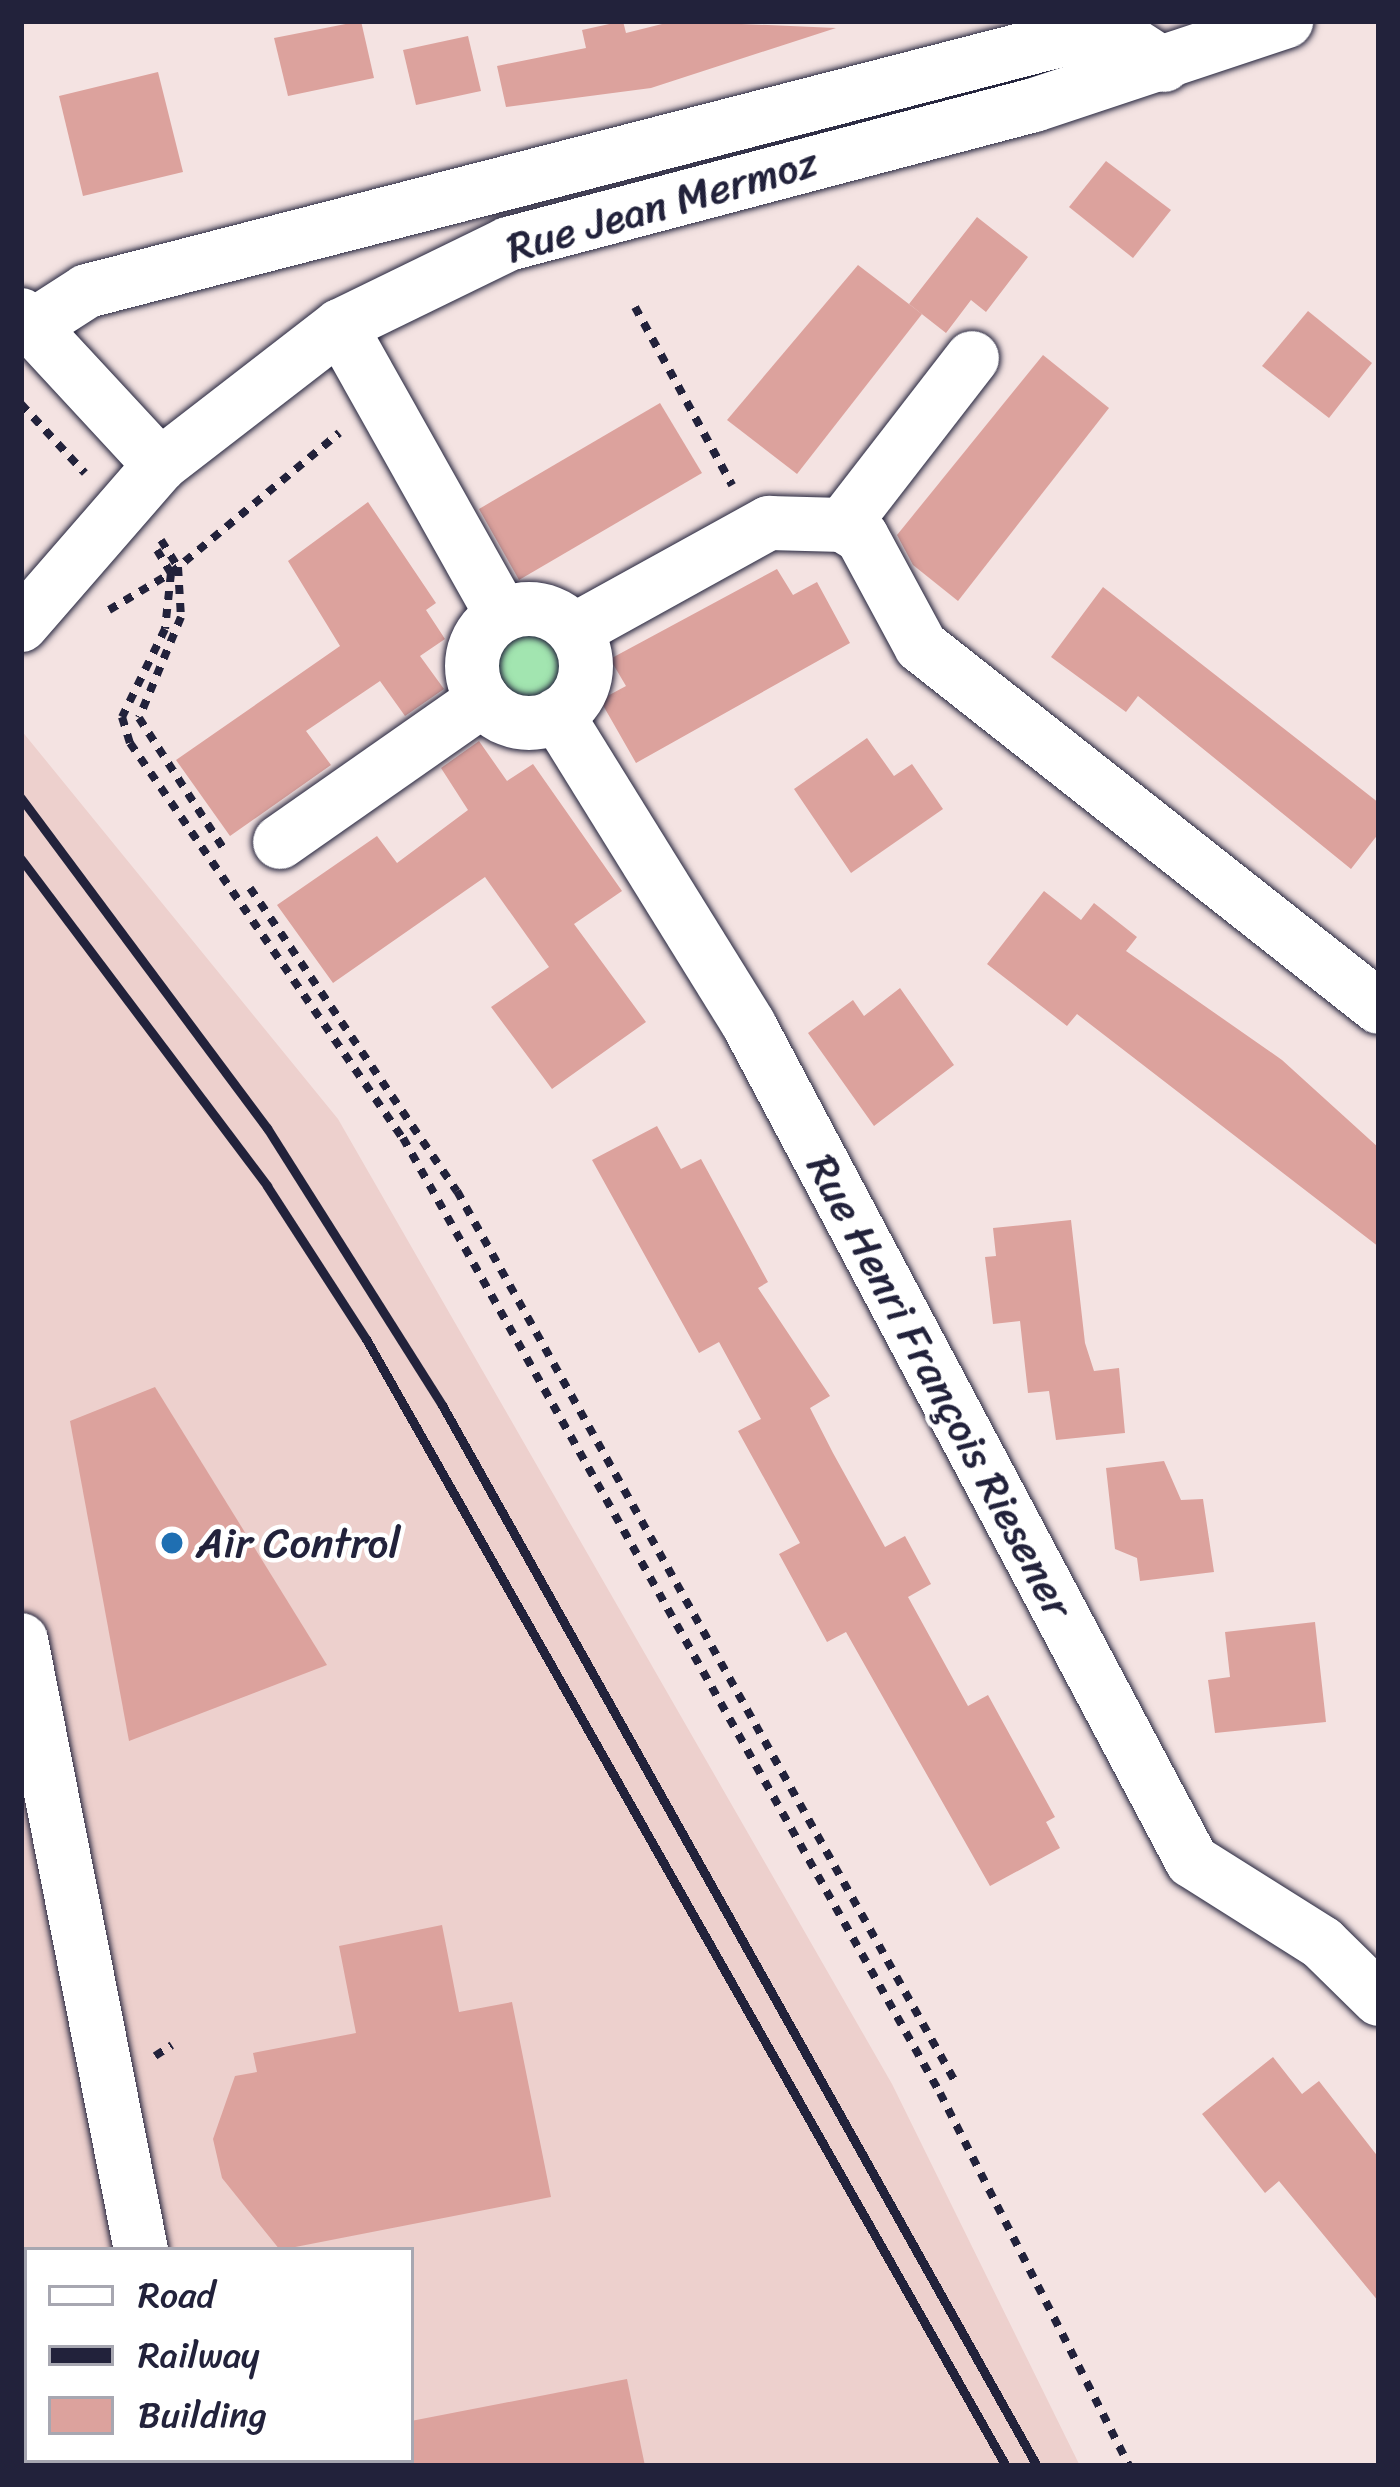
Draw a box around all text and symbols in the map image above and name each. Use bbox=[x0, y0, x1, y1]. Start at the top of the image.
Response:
street label: Rue Jean Mermoz bbox=[500, 136, 824, 274]
street label: Rue Henri François Riesener bbox=[796, 1145, 1084, 1627]
place label: Air Control bbox=[196, 1518, 402, 1568]
marker: Air Control bbox=[159, 1530, 185, 1556]
legend bbox=[24, 2247, 414, 2463]
text: Road bbox=[138, 2263, 215, 2327]
text: Railway bbox=[138, 2323, 260, 2387]
text: Building bbox=[138, 2383, 267, 2447]

